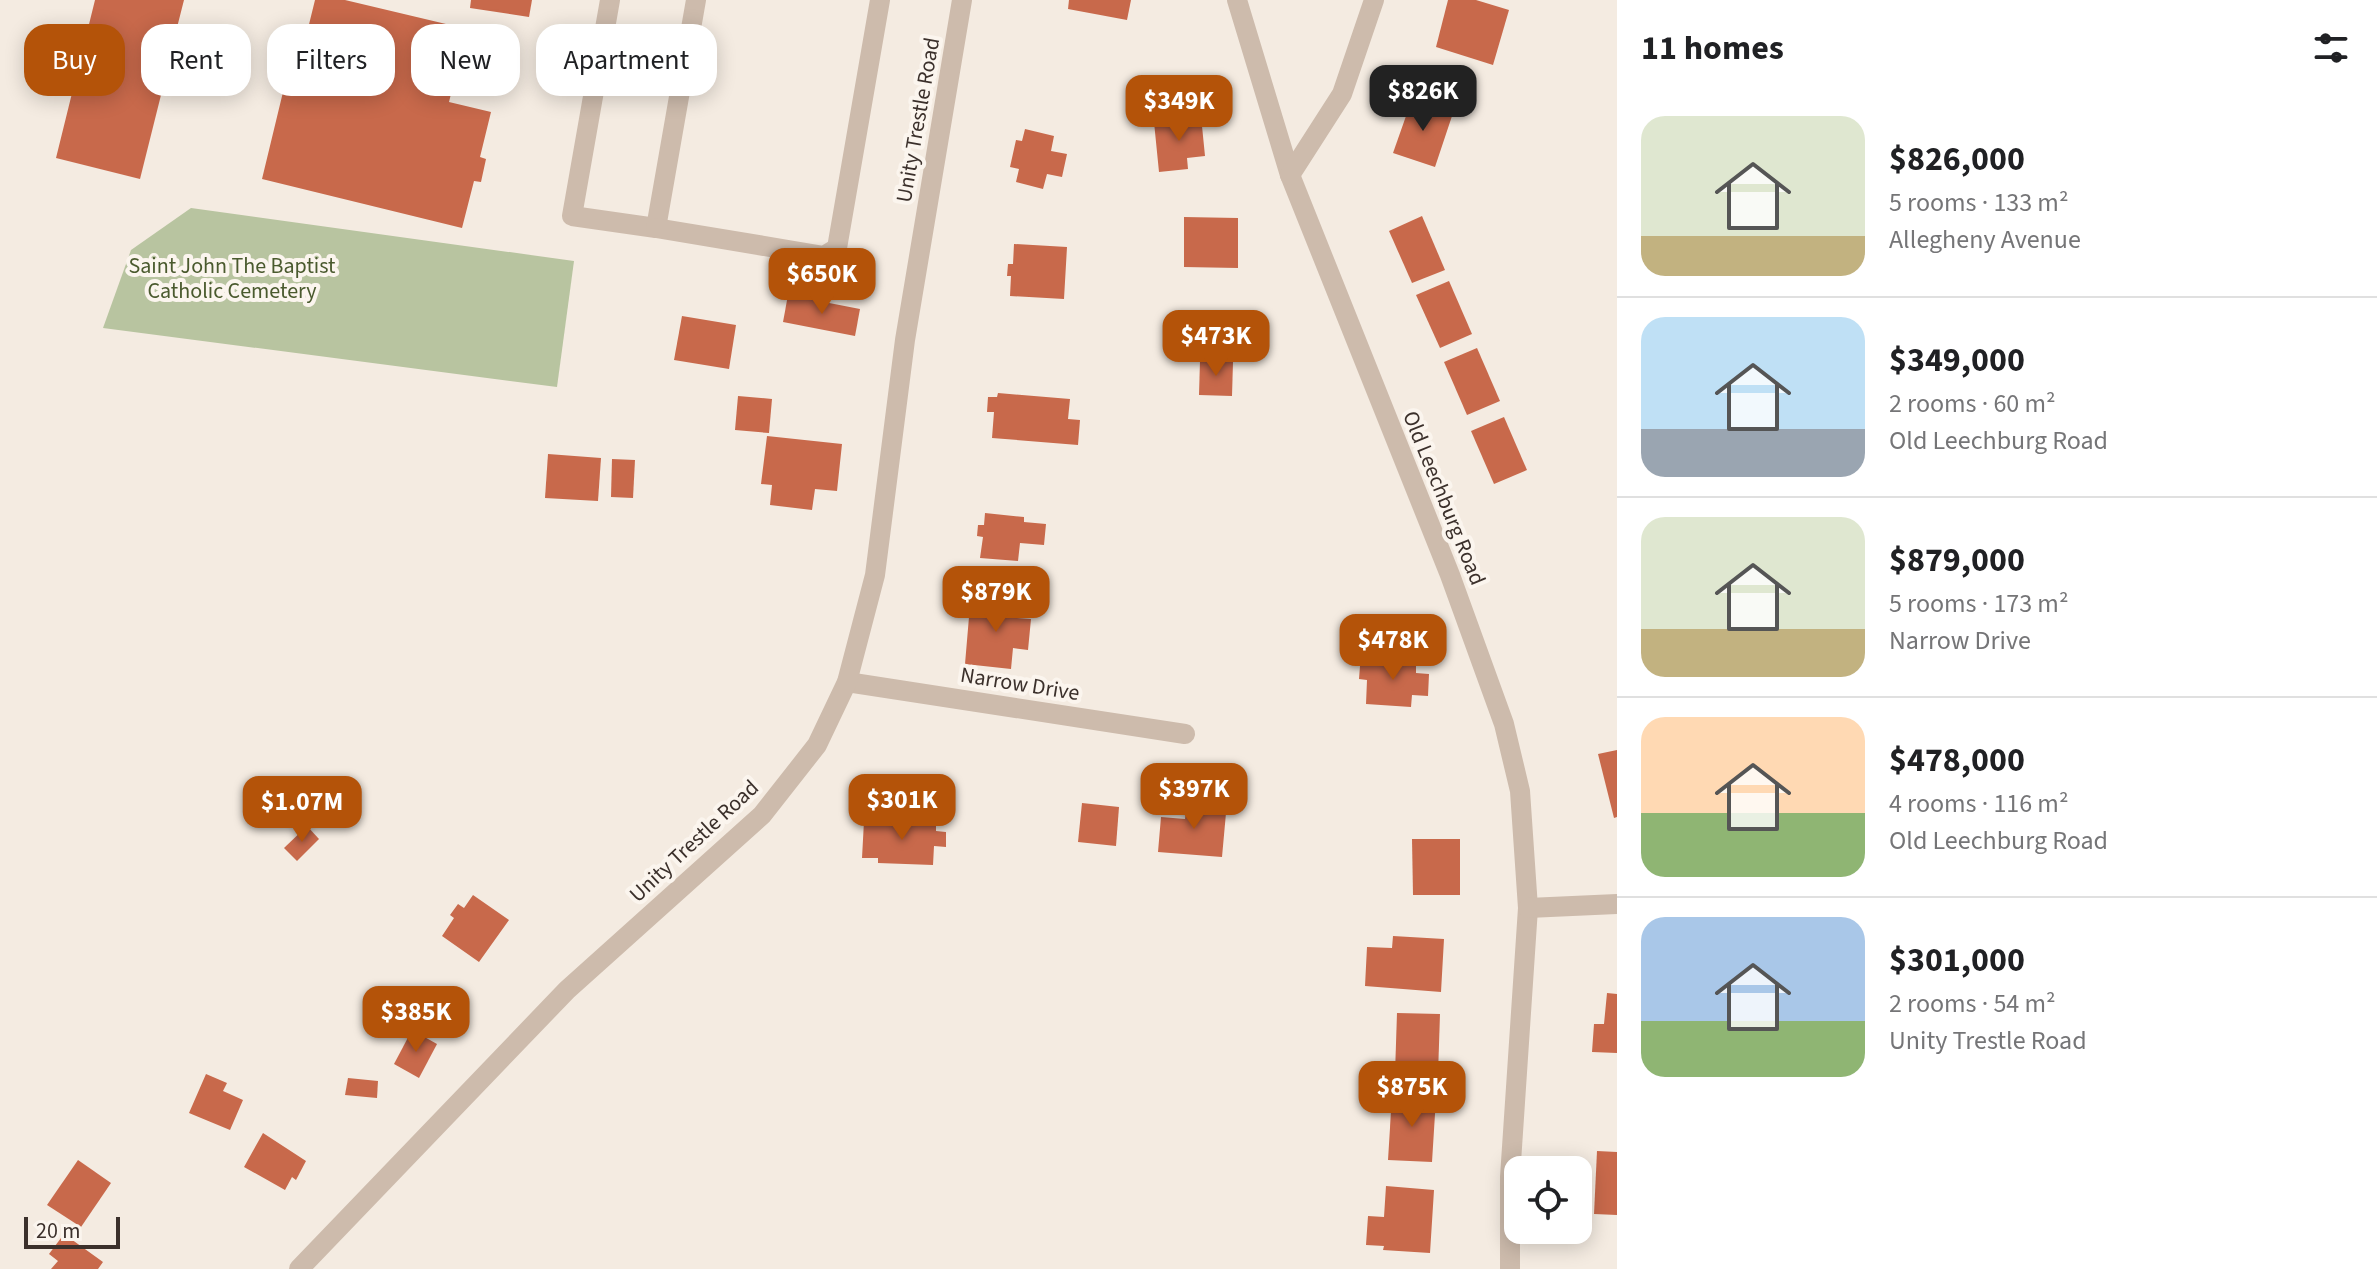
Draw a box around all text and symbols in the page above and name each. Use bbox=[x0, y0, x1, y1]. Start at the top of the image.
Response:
chip: Buy bbox=[24, 24, 125, 96]
chip: Rent bbox=[141, 24, 251, 96]
chip: Filters bbox=[267, 24, 395, 96]
chip: New bbox=[411, 24, 520, 96]
chip: Apartment bbox=[536, 24, 717, 96]
text: 11 homes bbox=[1641, 24, 1784, 73]
icon: filters bbox=[2309, 26, 2353, 70]
street label: Unity Trestle Road bbox=[888, 35, 948, 205]
pin: $826K bbox=[1367, 65, 1479, 133]
text: $826K bbox=[1388, 72, 1458, 109]
pin: $349K bbox=[1123, 75, 1235, 143]
text: $349K bbox=[1144, 82, 1214, 119]
text: $826,000 bbox=[1889, 135, 2025, 184]
icon: home bbox=[1705, 148, 1801, 244]
text: 5 rooms · 133 m² bbox=[1889, 184, 2068, 221]
text: Allegheny Avenue bbox=[1889, 221, 2081, 258]
pin: $650K bbox=[766, 248, 878, 316]
park label: Saint John The Baptist Catholic Cemetery bbox=[129, 250, 336, 307]
text: $650K bbox=[787, 255, 857, 292]
pin: $473K bbox=[1160, 310, 1272, 378]
text: $473K bbox=[1181, 317, 1251, 354]
text: $349,000 bbox=[1889, 336, 2025, 385]
icon: home bbox=[1705, 349, 1801, 445]
text: 2 rooms · 60 m² bbox=[1889, 385, 2056, 422]
street label: Old Leechburg Road bbox=[1394, 406, 1494, 590]
text: Old Leechburg Road bbox=[1889, 422, 2108, 459]
text: $879,000 bbox=[1889, 536, 2025, 585]
icon: home bbox=[1705, 549, 1801, 645]
pin: $879K bbox=[940, 566, 1052, 634]
text: $879K bbox=[961, 573, 1031, 610]
text: 5 rooms · 173 m² bbox=[1889, 585, 2068, 622]
pin: $478K bbox=[1337, 614, 1449, 682]
text: $478K bbox=[1358, 621, 1428, 658]
text: Narrow Drive bbox=[1889, 622, 2031, 659]
street label: Narrow Drive bbox=[958, 659, 1082, 709]
text: $478,000 bbox=[1889, 736, 2025, 785]
icon: home bbox=[1705, 749, 1801, 845]
pin: $397K bbox=[1138, 763, 1250, 831]
text: $397K bbox=[1159, 770, 1229, 807]
street label: Unity Trestle Road bbox=[622, 772, 766, 910]
pin: $301K bbox=[846, 774, 958, 842]
pin: $1.07M bbox=[237, 776, 367, 844]
text: $301K bbox=[867, 781, 937, 818]
text: $1.07M bbox=[261, 783, 343, 820]
text: 4 rooms · 116 m² bbox=[1889, 785, 2068, 822]
text: Old Leechburg Road bbox=[1889, 822, 2108, 859]
text: $301,000 bbox=[1889, 936, 2025, 985]
icon: home bbox=[1705, 949, 1801, 1045]
text: 2 rooms · 54 m² bbox=[1889, 985, 2056, 1022]
pin: $385K bbox=[360, 986, 472, 1054]
text: $385K bbox=[381, 993, 451, 1030]
text: Unity Trestle Road bbox=[1889, 1022, 2087, 1059]
pin: $875K bbox=[1356, 1061, 1468, 1129]
text: $875K bbox=[1377, 1068, 1447, 1105]
map controls bbox=[1504, 1156, 1592, 1244]
button: locate bbox=[1504, 1156, 1592, 1244]
scale bar bbox=[24, 1213, 120, 1249]
text: 20 m bbox=[36, 1215, 81, 1247]

